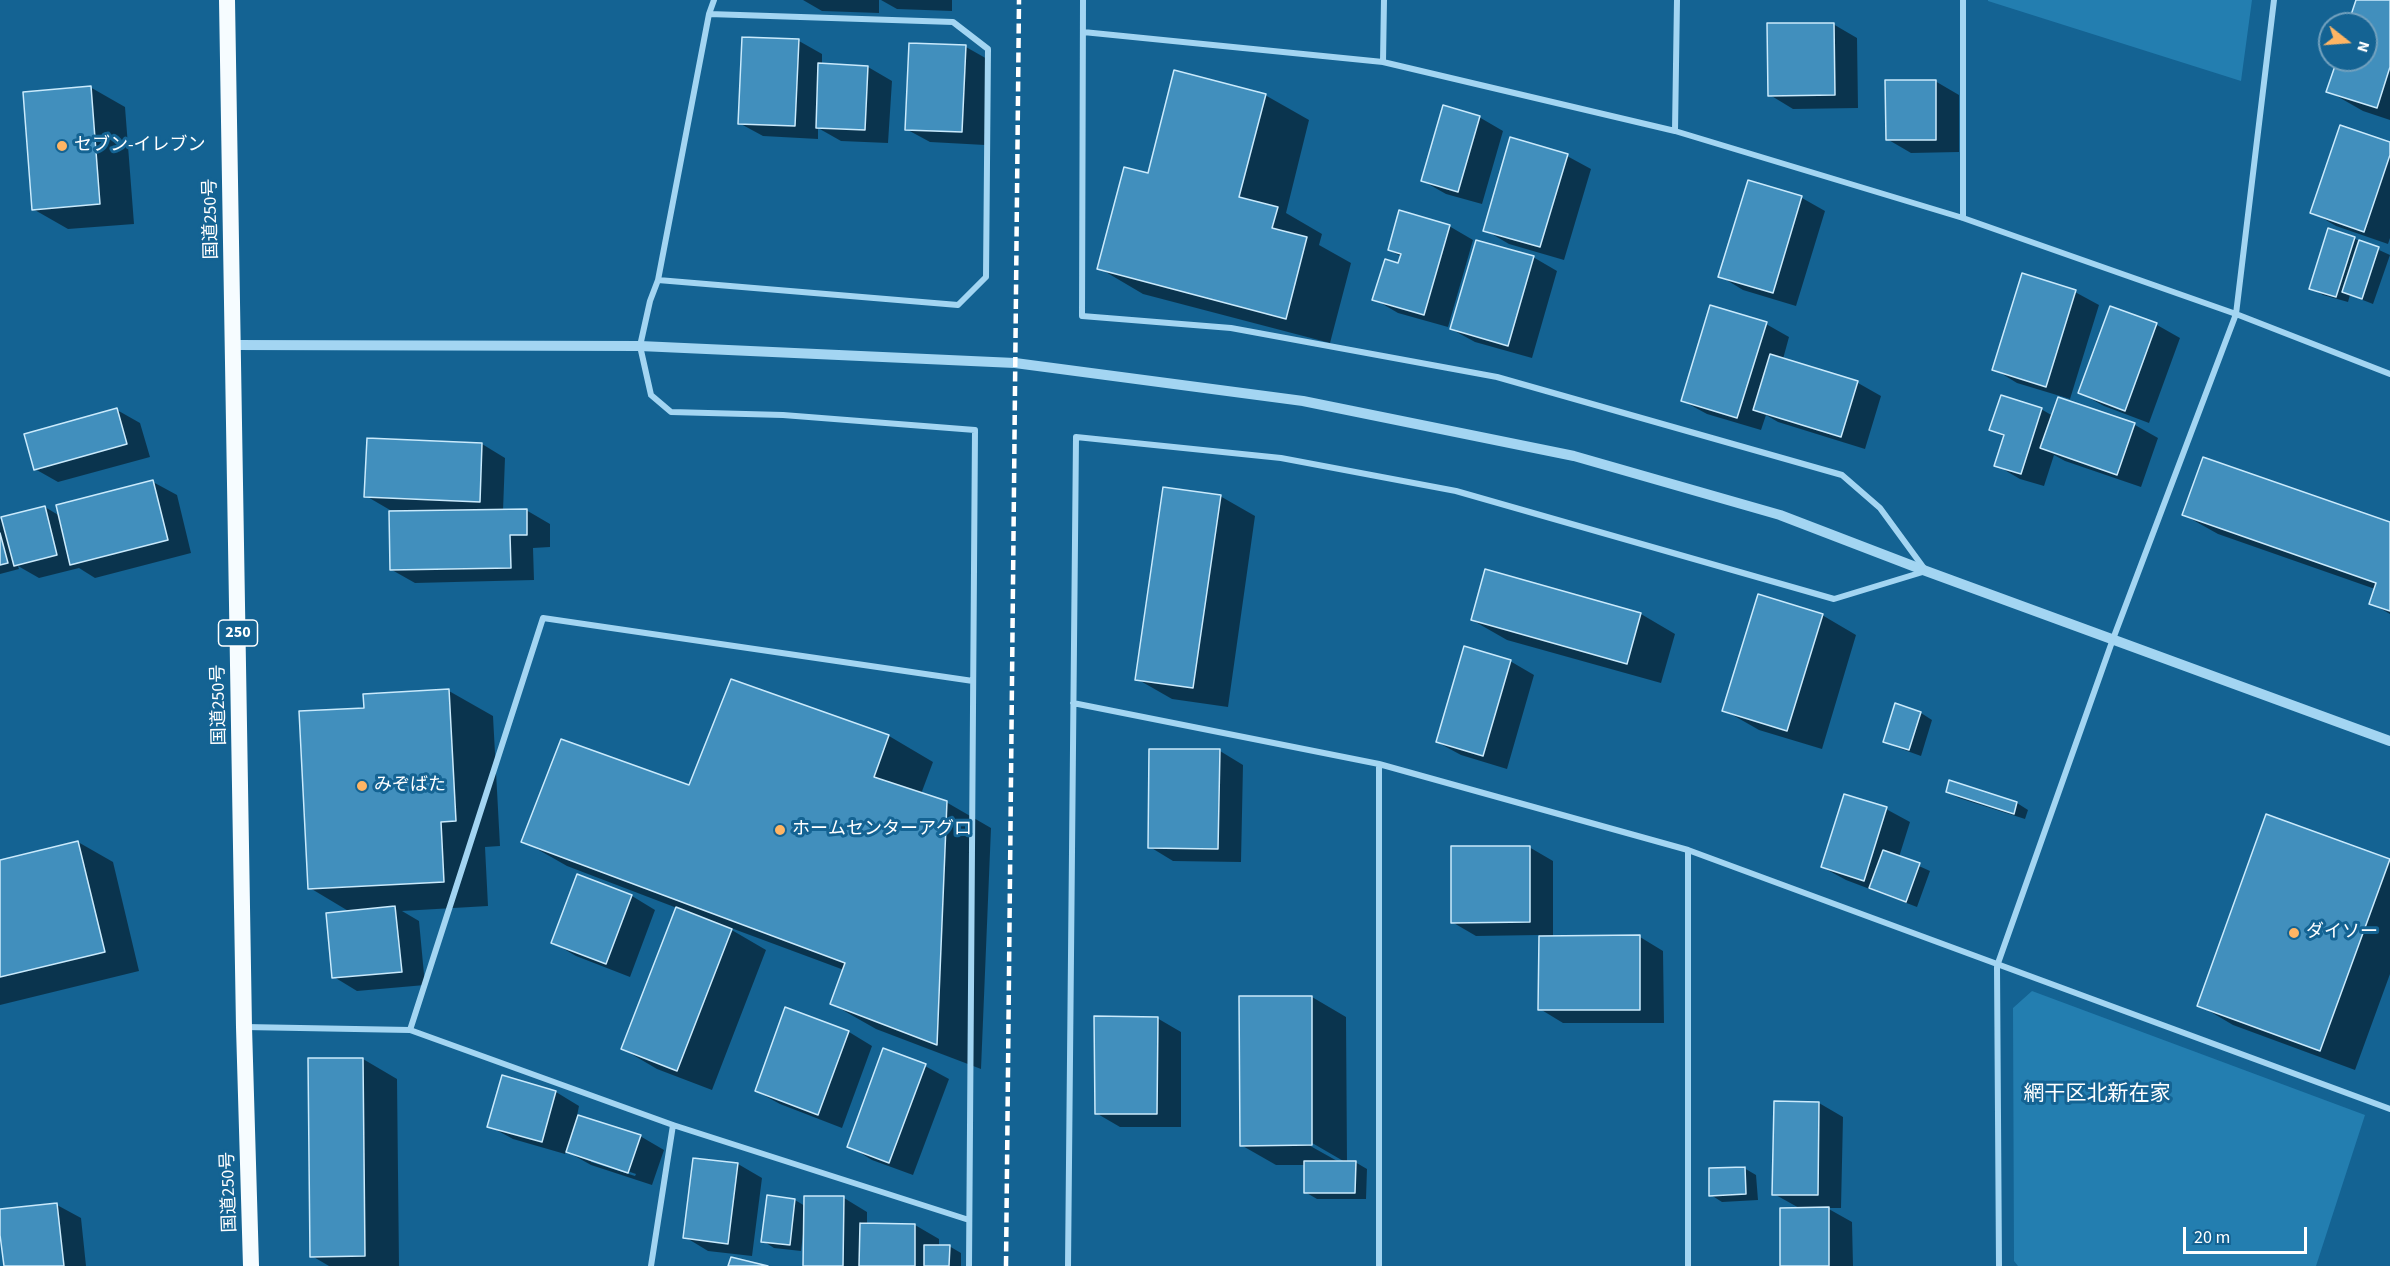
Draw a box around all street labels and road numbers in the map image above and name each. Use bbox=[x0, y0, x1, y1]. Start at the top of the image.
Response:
street label: 国道250号 bbox=[200, 178, 224, 260]
road number: 250 bbox=[218, 620, 258, 646]
street label: 国道250号 bbox=[208, 664, 232, 746]
street label: 国道250号 bbox=[218, 1151, 242, 1233]

